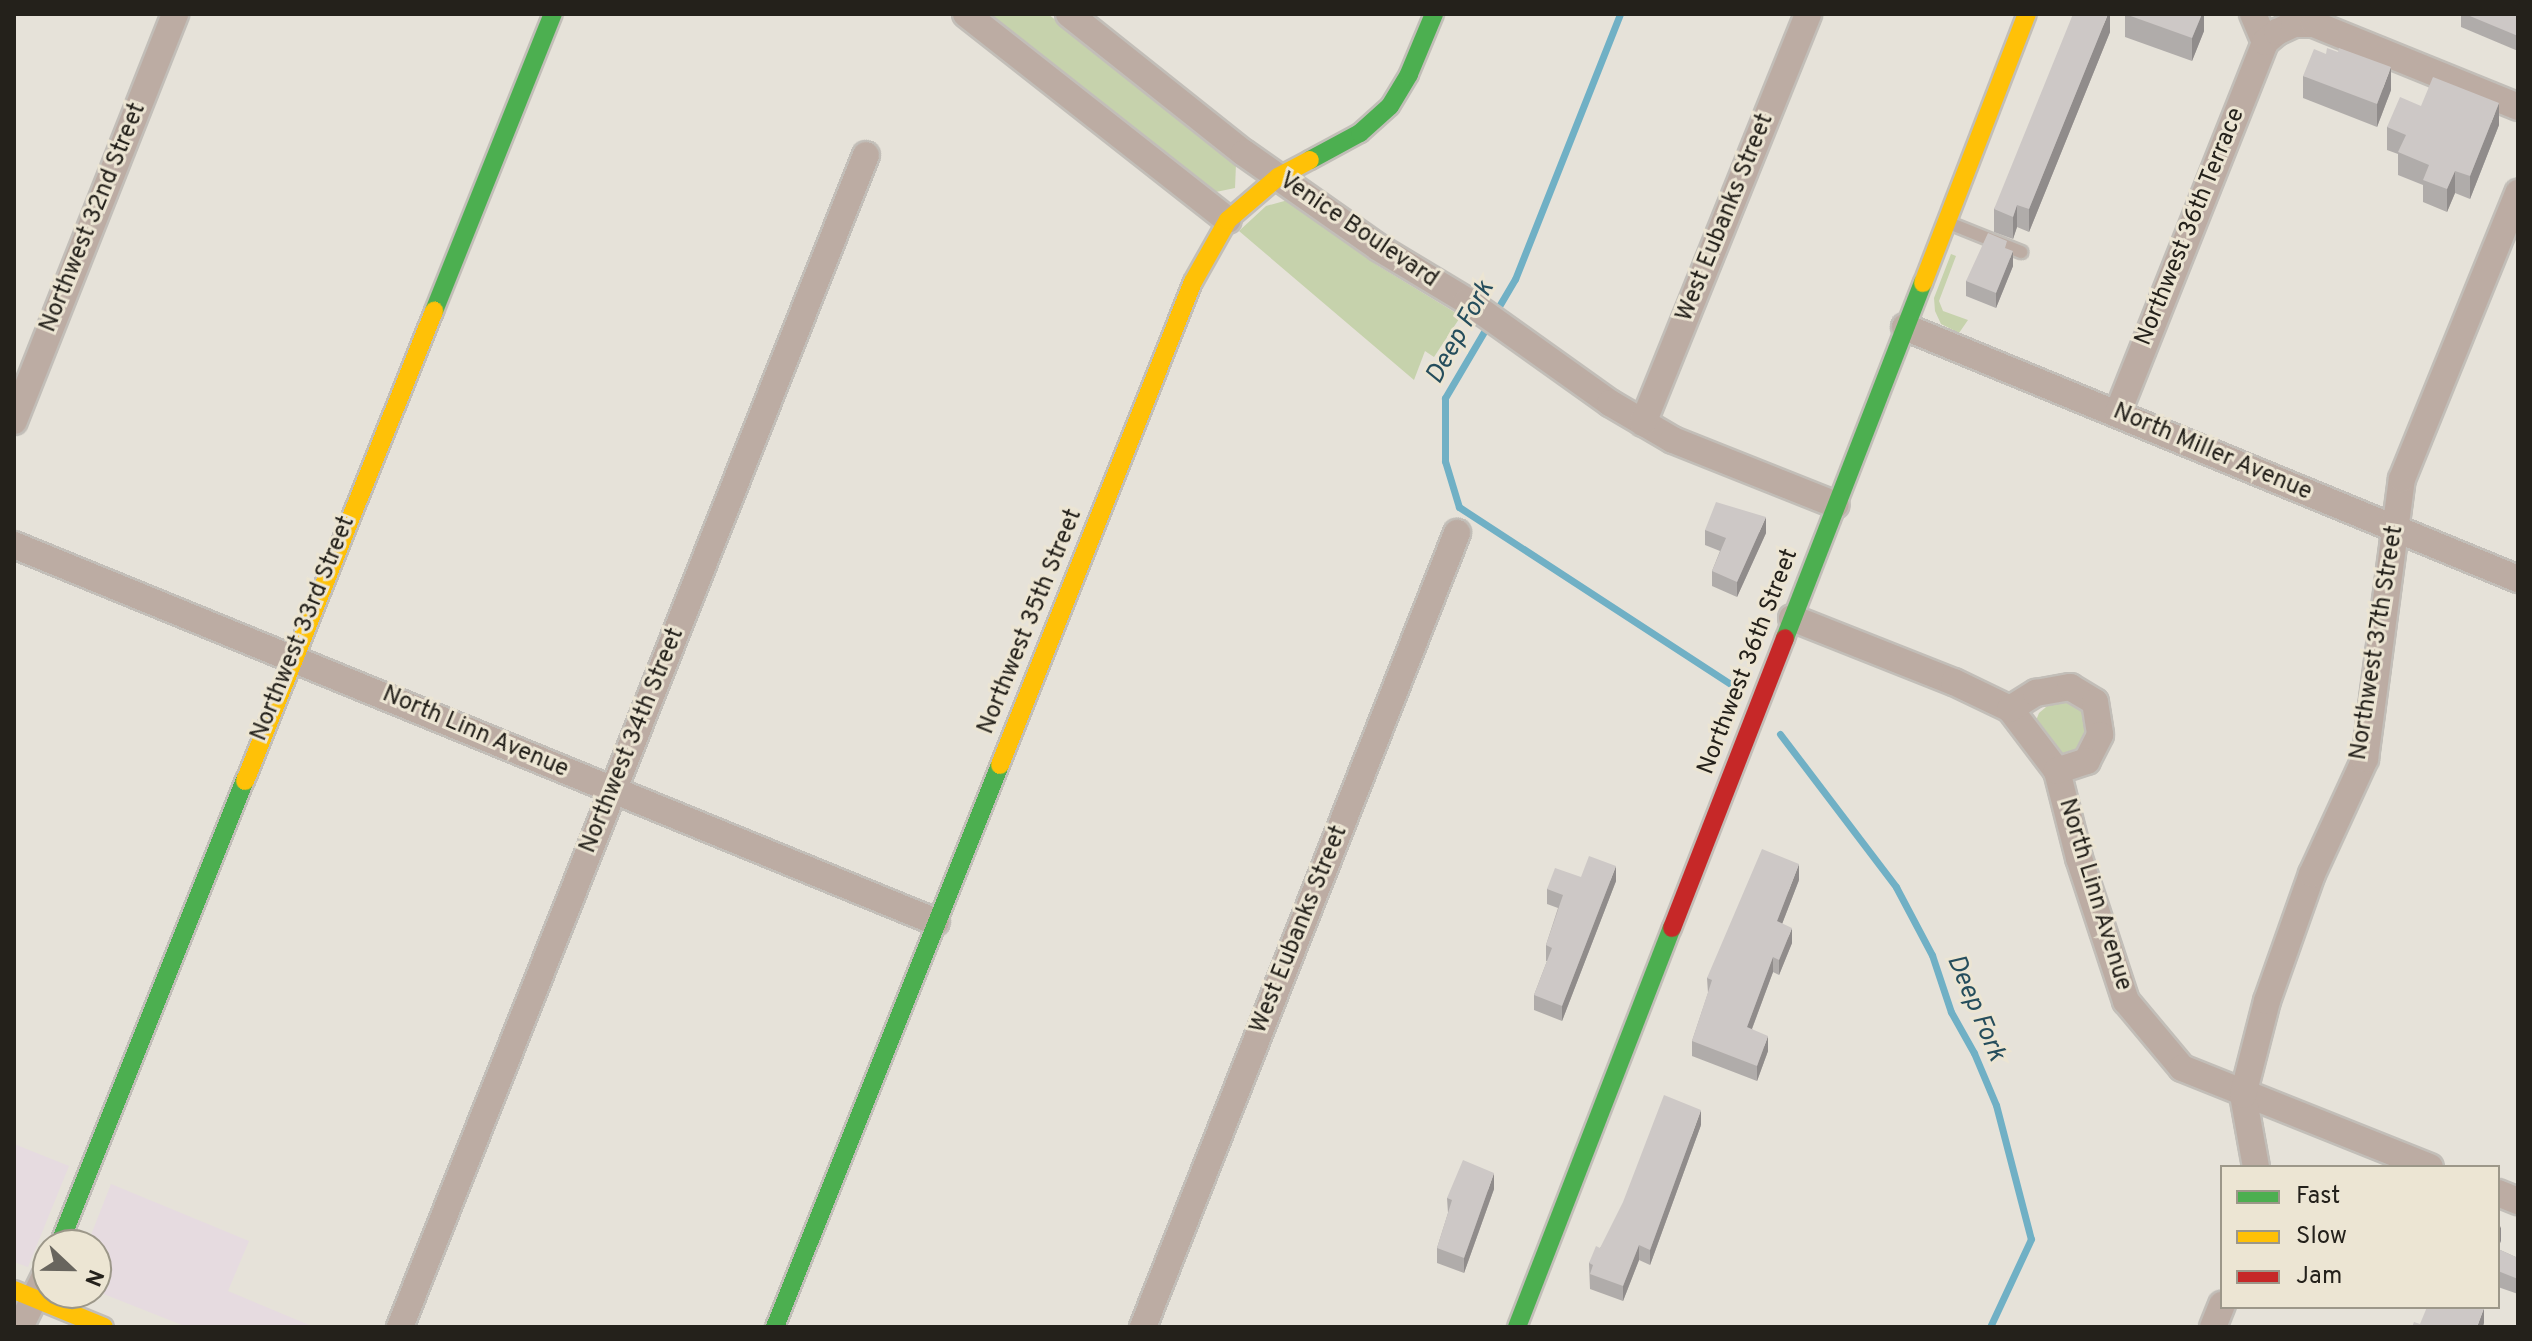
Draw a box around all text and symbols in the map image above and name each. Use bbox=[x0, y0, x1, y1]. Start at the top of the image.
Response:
street label: Northwest 32nd Street bbox=[35, 99, 153, 337]
street label: Northwest 36th Terrace bbox=[2130, 103, 2252, 351]
street label: West Eubanks Street bbox=[1671, 110, 1781, 326]
street label: Venice Boulevard bbox=[1273, 167, 1443, 295]
water label: Deep Fork bbox=[1420, 276, 1502, 390]
street label: North Miller Avenue bbox=[2108, 398, 2316, 508]
street label: Northwest 35th Street bbox=[973, 505, 1089, 739]
street label: Northwest 33rd Street bbox=[246, 512, 362, 746]
street label: Northwest 37th Street bbox=[2345, 524, 2411, 762]
street label: Northwest 36th Street bbox=[1693, 545, 1805, 779]
street label: Northwest 34th Street bbox=[575, 624, 691, 858]
street label: North Linn Avenue bbox=[377, 681, 573, 785]
street label: North Linn Avenue bbox=[2051, 795, 2137, 995]
street label: West Eubanks Street bbox=[1245, 822, 1355, 1038]
water label: Deep Fork bbox=[1939, 950, 2011, 1066]
legend bbox=[2220, 1165, 2500, 1309]
text: Fast bbox=[2296, 1182, 2340, 1212]
text: Slow bbox=[2296, 1222, 2347, 1252]
north arrow bbox=[32, 1229, 112, 1309]
text: Jam bbox=[2296, 1262, 2342, 1292]
text: N bbox=[77, 1265, 108, 1290]

